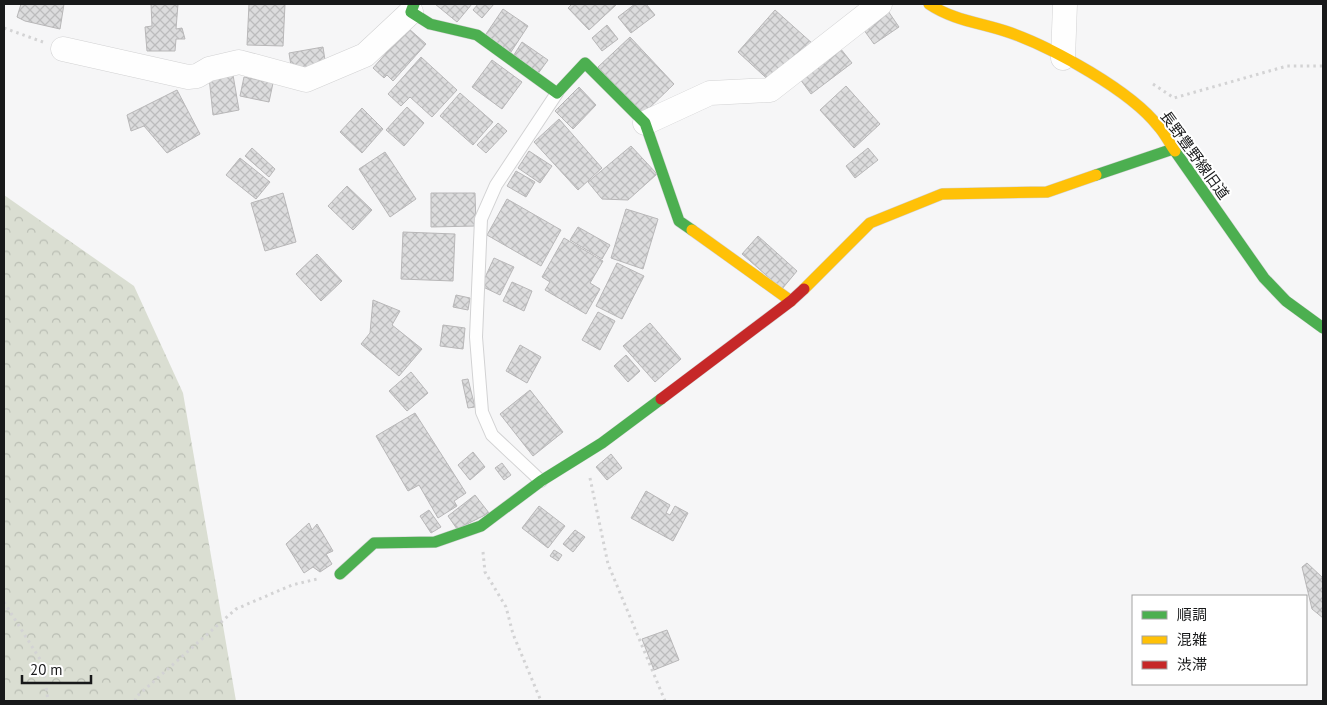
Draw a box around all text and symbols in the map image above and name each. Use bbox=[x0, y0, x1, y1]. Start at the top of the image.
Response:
street label: 長野豊野線旧道 bbox=[1156, 107, 1234, 203]
legend bbox=[1132, 595, 1307, 685]
text: 順調 bbox=[1177, 605, 1207, 624]
text: 混雑 bbox=[1177, 630, 1207, 649]
scale bar bbox=[22, 652, 91, 684]
text: 渋滞 bbox=[1177, 655, 1207, 674]
text: 20 m bbox=[30, 660, 63, 679]

